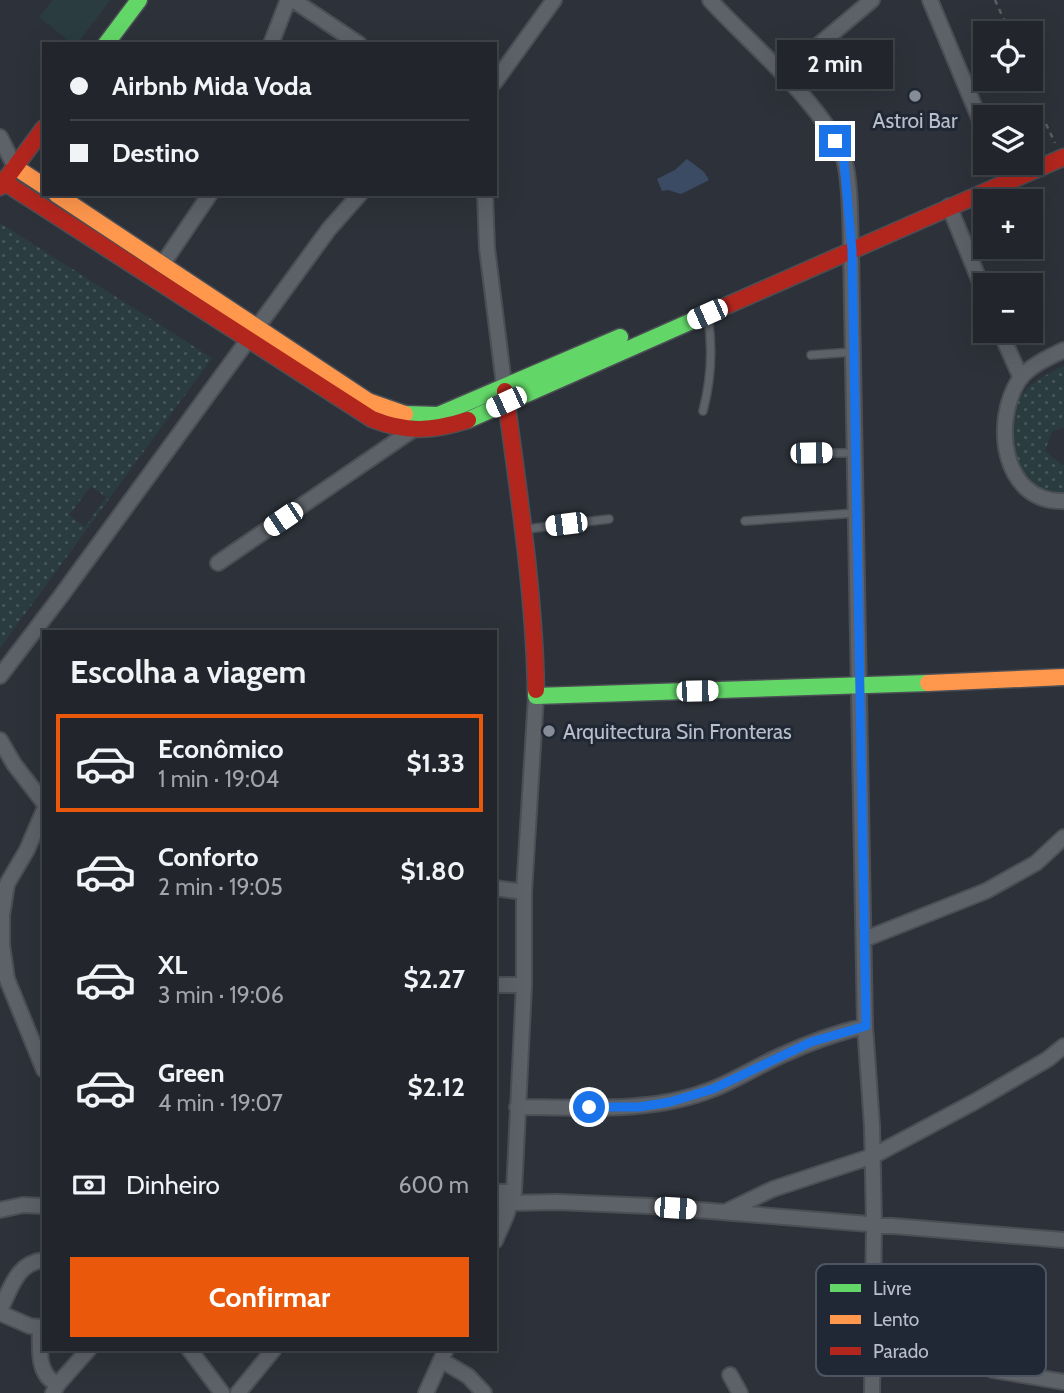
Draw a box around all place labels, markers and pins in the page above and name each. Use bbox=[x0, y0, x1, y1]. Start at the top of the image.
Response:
marker: Astroi Bar bbox=[907, 88, 923, 104]
place label: Astroi Bar bbox=[872, 108, 958, 133]
place label: Arquitectura Sin Fronteras bbox=[563, 719, 792, 744]
marker: Arquitectura Sin Fronteras bbox=[541, 723, 557, 739]

